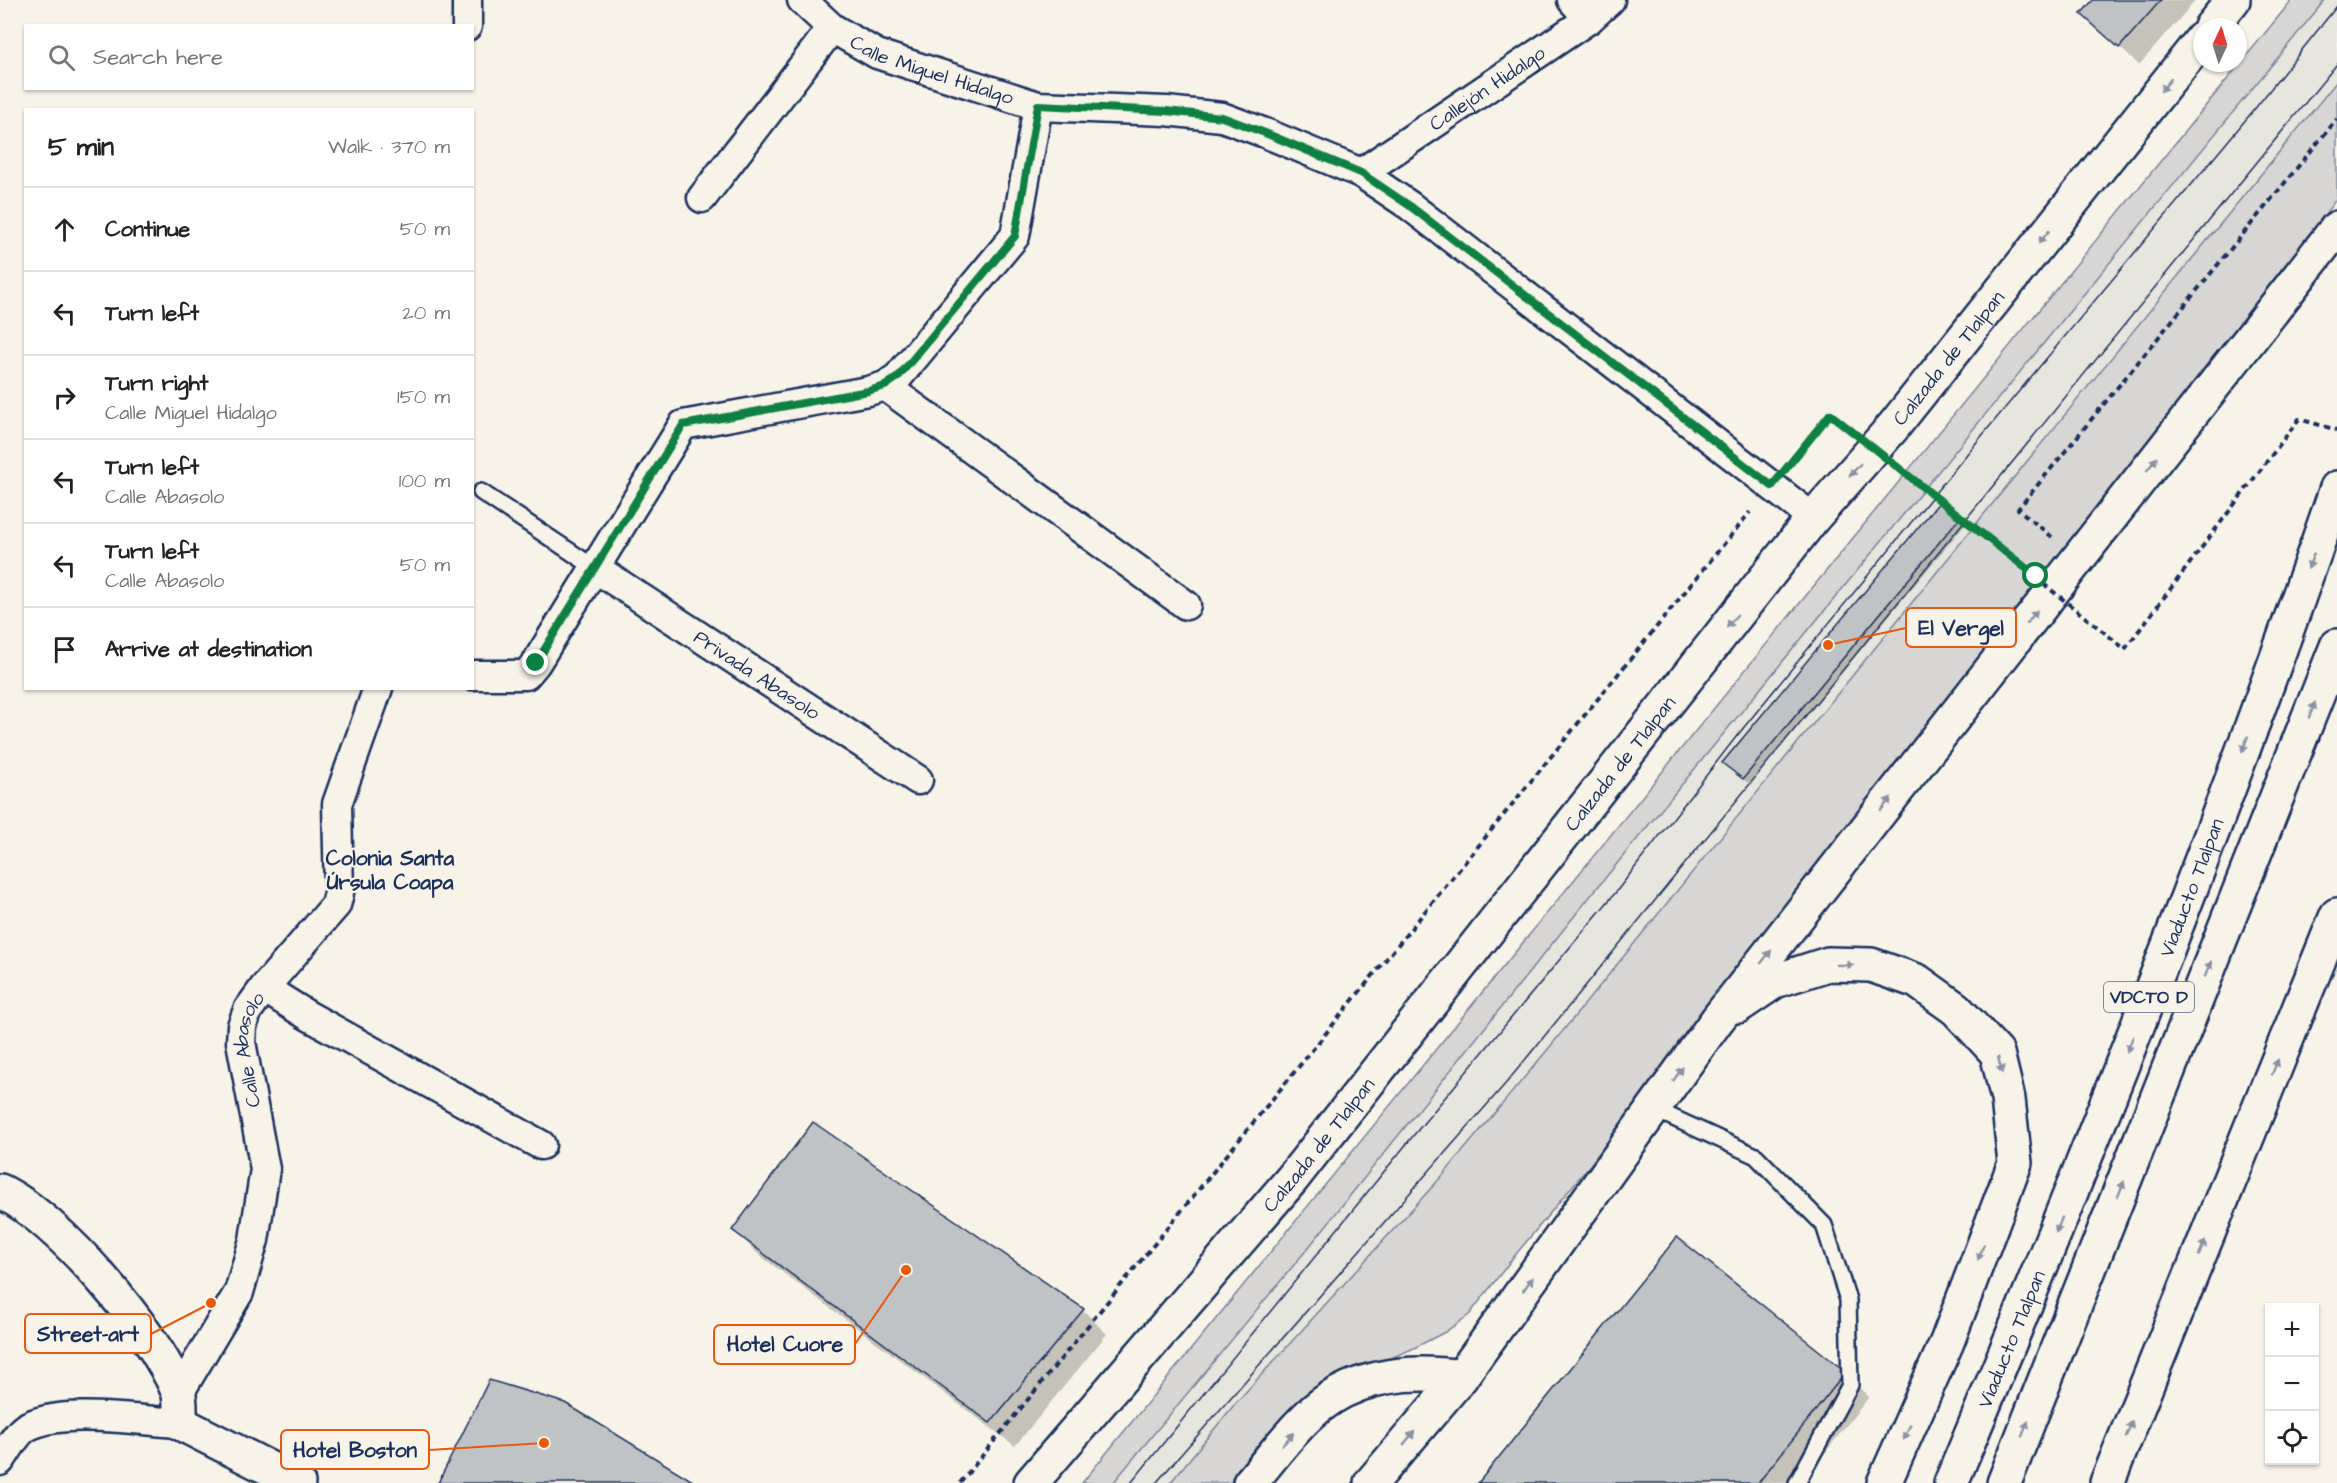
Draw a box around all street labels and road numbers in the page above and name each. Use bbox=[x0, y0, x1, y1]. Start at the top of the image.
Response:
street label: Calle Miguel Hidalgo bbox=[844, 28, 1017, 112]
street label: Callejón Hidalgo bbox=[1424, 39, 1551, 138]
street label: Calzada de Tlalpan bbox=[1886, 285, 2011, 432]
street label: Privada Abasolo bbox=[688, 624, 825, 727]
street label: Calzada de Tlalpan bbox=[1558, 690, 1683, 838]
street label: Viaducto Tlalpan bbox=[2153, 815, 2231, 961]
road number: VDCTO D bbox=[2104, 982, 2194, 1012]
street label: Calle Abasolo bbox=[228, 986, 272, 1110]
street label: Calzada de Tlalpan bbox=[1256, 1072, 1382, 1219]
street label: Viaducto Tlalpan bbox=[1971, 1266, 2053, 1412]

